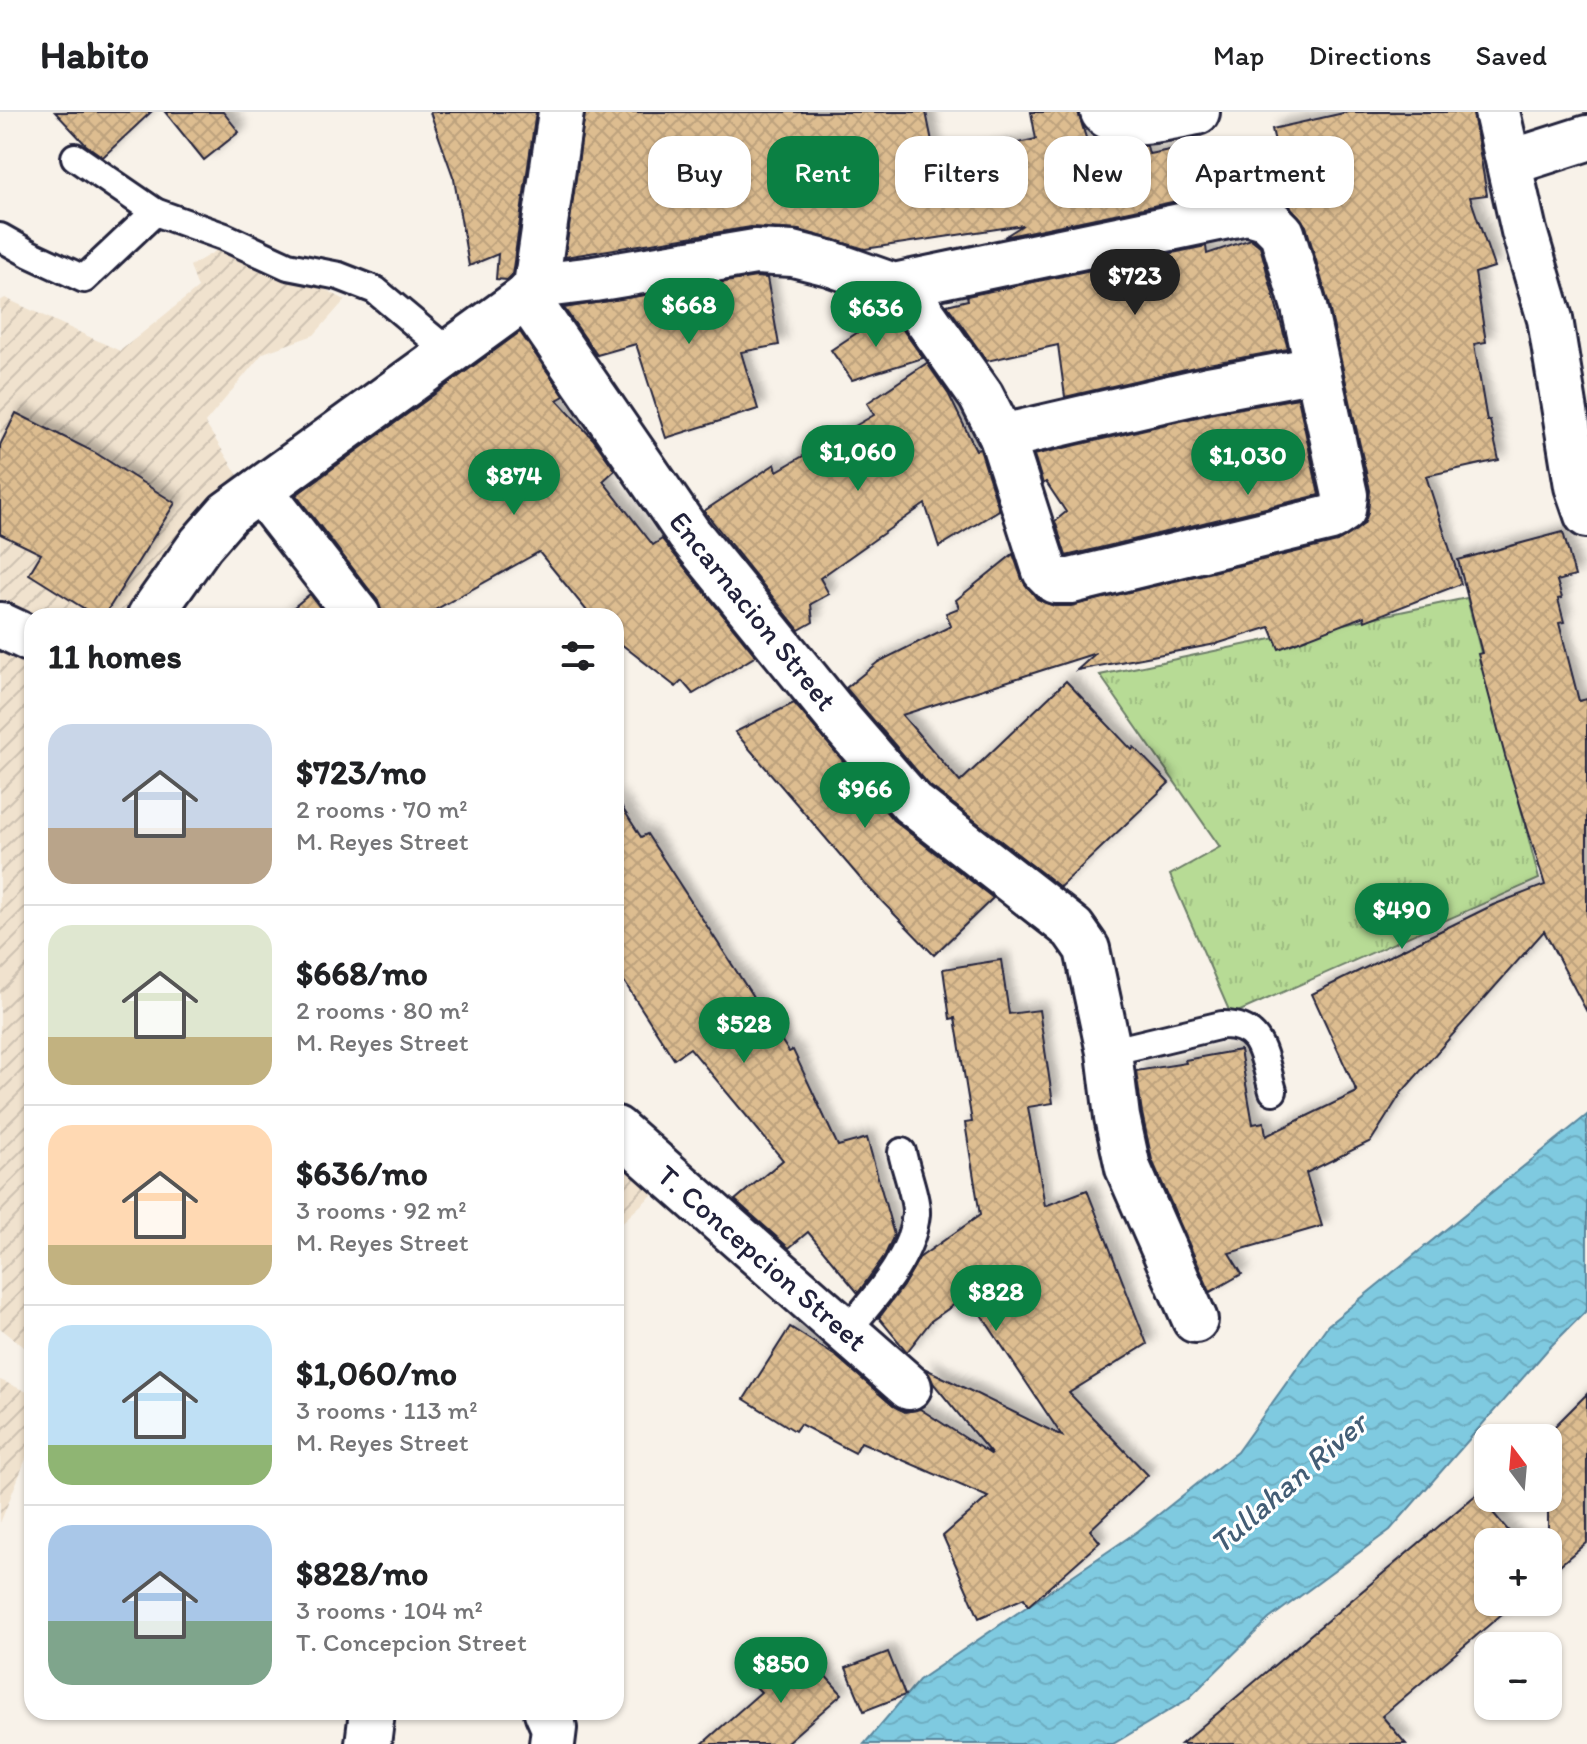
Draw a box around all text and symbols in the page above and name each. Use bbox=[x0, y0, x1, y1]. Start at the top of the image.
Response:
text: Habito bbox=[40, 32, 149, 78]
text: Map bbox=[1213, 38, 1264, 72]
text: Directions bbox=[1308, 38, 1432, 72]
text: Saved bbox=[1476, 38, 1547, 72]
chip: Buy bbox=[648, 136, 751, 208]
chip: Rent bbox=[767, 136, 879, 208]
chip: Filters bbox=[895, 136, 1028, 208]
chip: New bbox=[1044, 136, 1151, 208]
chip: Apartment bbox=[1167, 136, 1354, 208]
pin: $723 bbox=[1088, 249, 1182, 317]
text: $723 bbox=[1108, 259, 1162, 291]
pin: $668 bbox=[642, 278, 736, 346]
pin: $636 bbox=[829, 281, 923, 349]
text: $668 bbox=[662, 288, 716, 320]
text: $636 bbox=[849, 291, 903, 323]
pin: $1,060 bbox=[793, 425, 923, 493]
pin: $1,030 bbox=[1183, 429, 1313, 497]
text: $1,060 bbox=[819, 435, 897, 467]
text: $1,030 bbox=[1209, 439, 1287, 471]
pin: $874 bbox=[467, 449, 561, 517]
text: $874 bbox=[486, 459, 542, 491]
street label: Encarnacion Street bbox=[662, 503, 845, 718]
icon: filters bbox=[556, 634, 600, 678]
text: 11 homes bbox=[48, 636, 182, 677]
text: $723/mo bbox=[296, 752, 427, 793]
icon: home bbox=[112, 756, 208, 852]
pin: $966 bbox=[818, 762, 912, 830]
text: $966 bbox=[838, 772, 892, 804]
text: 2 rooms · 70 m² bbox=[296, 793, 468, 825]
text: M. Reyes Street bbox=[296, 825, 469, 857]
pin: $490 bbox=[1355, 883, 1449, 951]
text: $490 bbox=[1373, 893, 1431, 925]
text: $668/mo bbox=[296, 953, 428, 994]
icon: home bbox=[112, 957, 208, 1053]
text: 2 rooms · 80 m² bbox=[296, 994, 469, 1026]
pin: $528 bbox=[697, 997, 791, 1065]
text: $528 bbox=[717, 1007, 771, 1039]
text: M. Reyes Street bbox=[296, 1026, 469, 1058]
text: $636/mo bbox=[296, 1153, 428, 1194]
street label: T. Concepcion Street bbox=[650, 1156, 875, 1359]
icon: home bbox=[112, 1157, 208, 1253]
text: 3 rooms · 92 m² bbox=[296, 1194, 467, 1226]
text: M. Reyes Street bbox=[296, 1226, 469, 1258]
pin: $828 bbox=[949, 1265, 1043, 1333]
text: $828 bbox=[968, 1275, 1024, 1307]
text: $1,060/mo bbox=[296, 1353, 457, 1394]
icon: home bbox=[112, 1357, 208, 1453]
text: 3 rooms · 113 m² bbox=[296, 1394, 478, 1426]
water label: Tullahan River bbox=[1201, 1402, 1377, 1562]
north arrow bbox=[1474, 1424, 1562, 1512]
map controls bbox=[1474, 1424, 1562, 1720]
text: M. Reyes Street bbox=[296, 1426, 469, 1458]
button: + bbox=[1474, 1528, 1562, 1616]
text: $828/mo bbox=[296, 1553, 429, 1594]
icon: home bbox=[112, 1557, 208, 1653]
text: 3 rooms · 104 m² bbox=[296, 1594, 483, 1626]
text: T. Concepcion Street bbox=[296, 1626, 527, 1658]
button: − bbox=[1474, 1632, 1562, 1720]
pin: $850 bbox=[734, 1637, 828, 1705]
text: $850 bbox=[752, 1647, 810, 1679]

